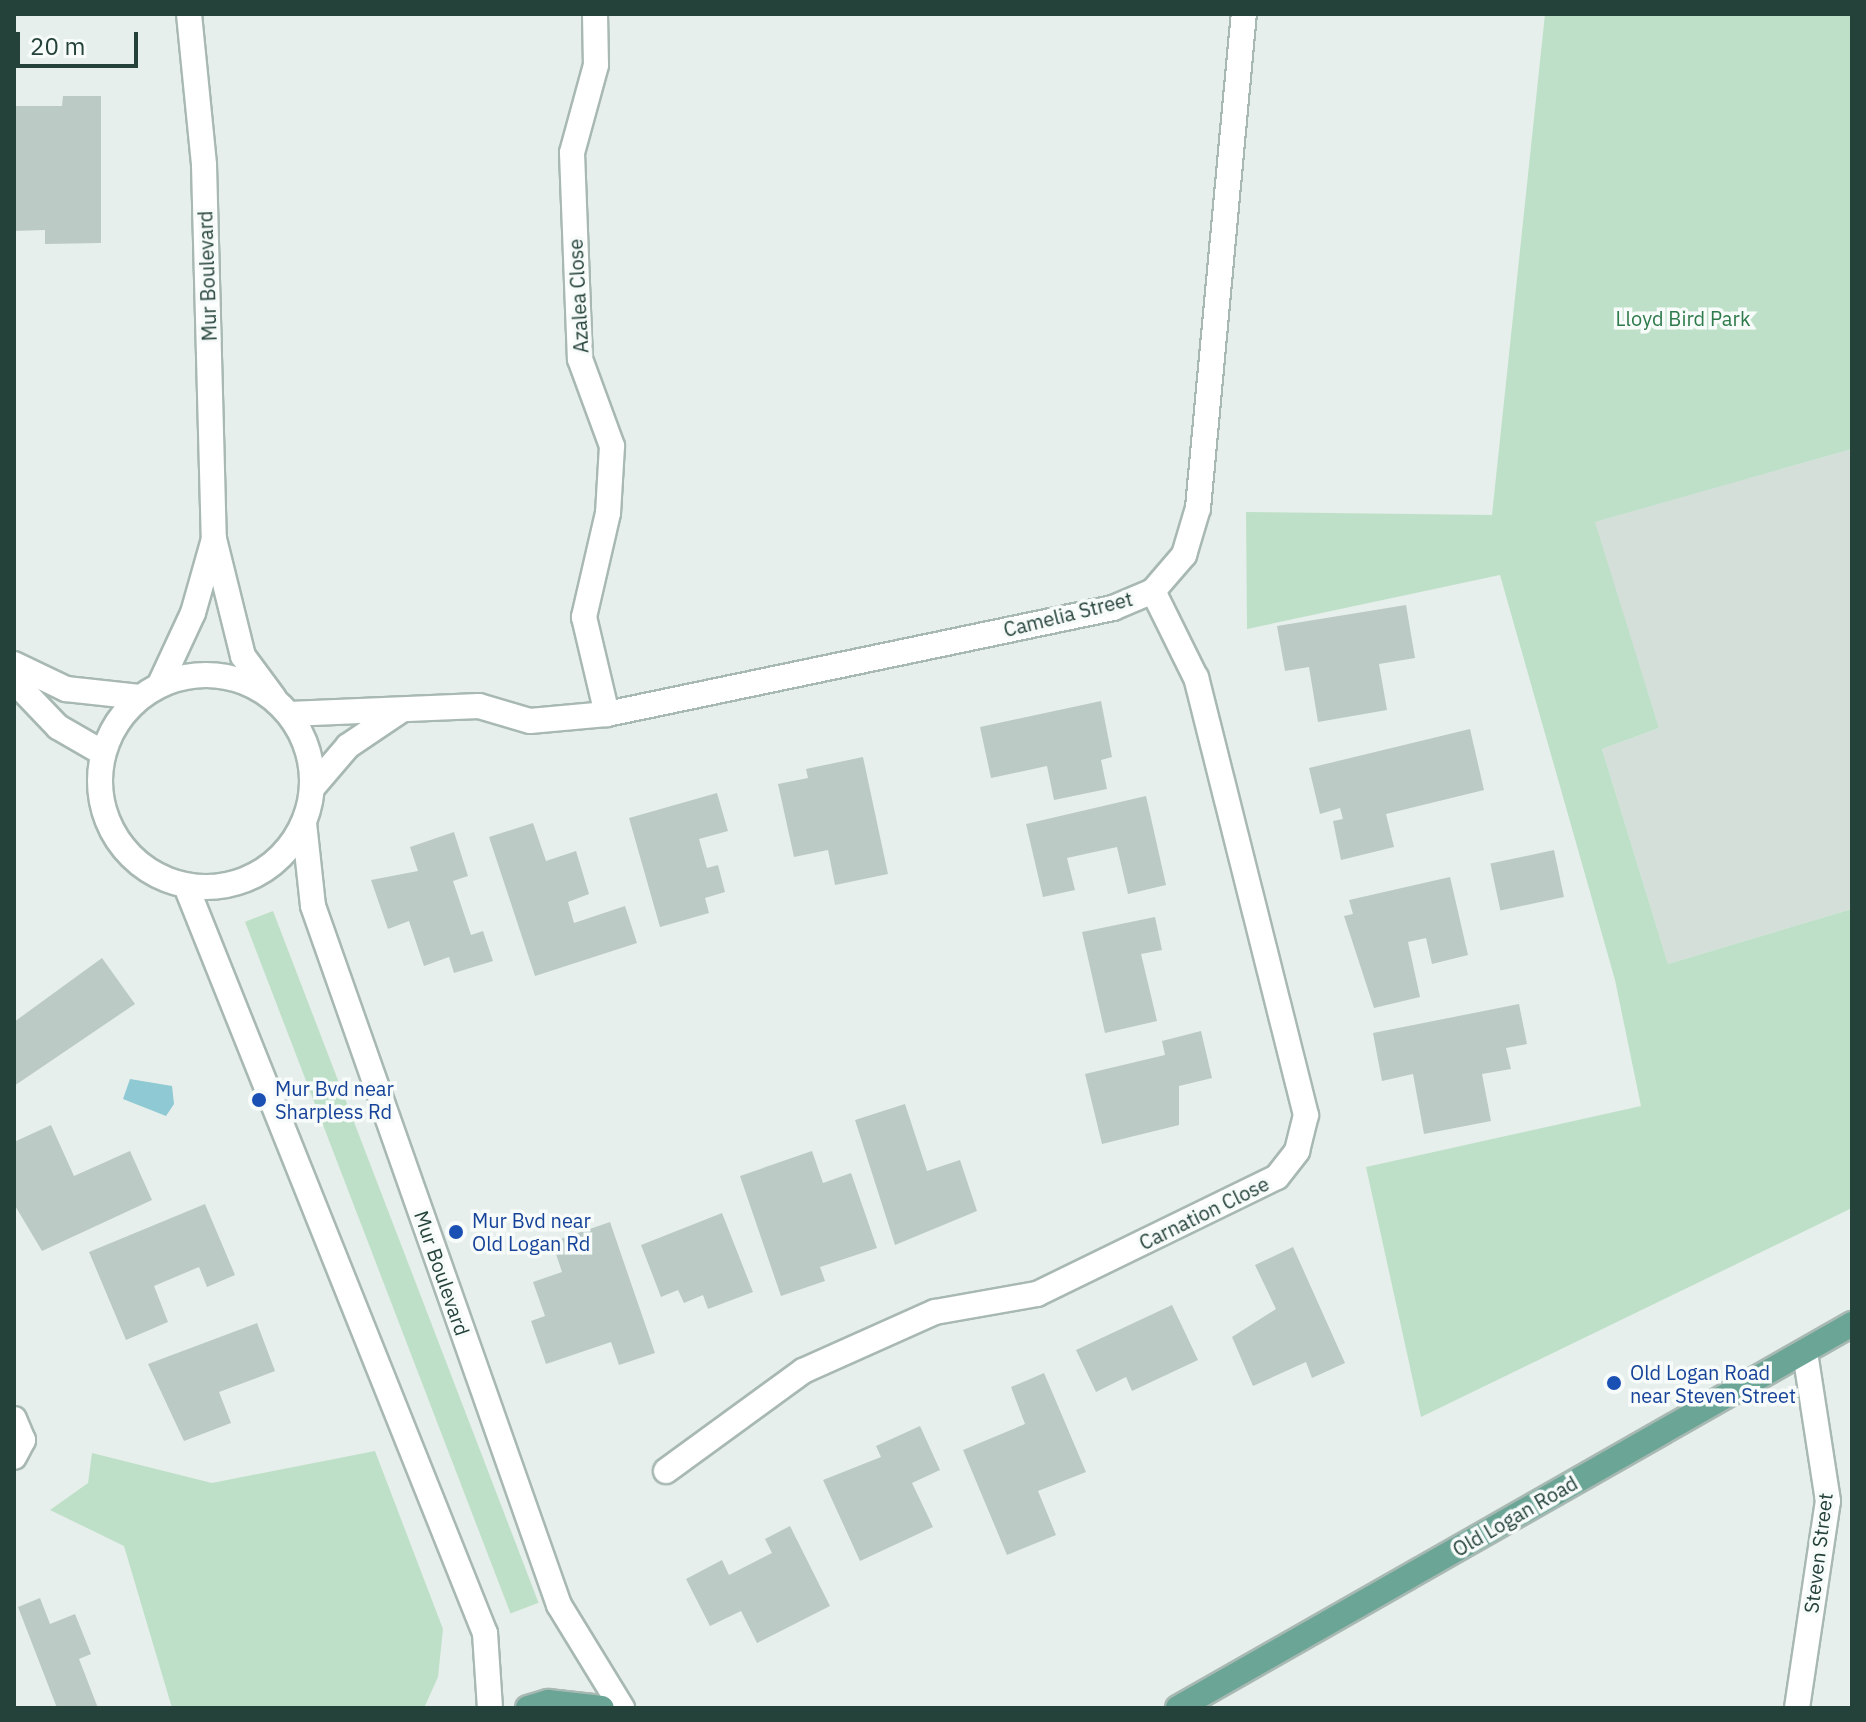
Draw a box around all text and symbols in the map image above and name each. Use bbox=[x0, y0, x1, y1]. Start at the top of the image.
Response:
scale bar bbox=[20, 16, 142, 66]
text: 20 m bbox=[30, 30, 85, 62]
street label: Mur Boulevard bbox=[193, 210, 221, 342]
street label: Azalea Close bbox=[563, 238, 593, 354]
park label: Lloyd Bird Park bbox=[1616, 306, 1750, 330]
street label: Camelia Street bbox=[1001, 586, 1135, 642]
place label: Mur Bvd near Sharpless Rd bbox=[275, 1076, 394, 1123]
marker: Mur Bvd near Sharpless Rd bbox=[250, 1091, 268, 1109]
street label: Carnation Close bbox=[1135, 1171, 1273, 1255]
street label: Mur Boulevard bbox=[409, 1207, 475, 1339]
place label: Mur Bvd near Old Logan Rd bbox=[472, 1208, 591, 1255]
marker: Mur Bvd near Old Logan Rd bbox=[447, 1223, 465, 1241]
place label: Old Logan Road near Steven Street bbox=[1630, 1360, 1796, 1407]
marker: Old Logan Road near Steven Street bbox=[1605, 1374, 1623, 1392]
street label: Old Logan Road bbox=[1448, 1471, 1582, 1561]
street label: Steven Street bbox=[1799, 1491, 1837, 1615]

